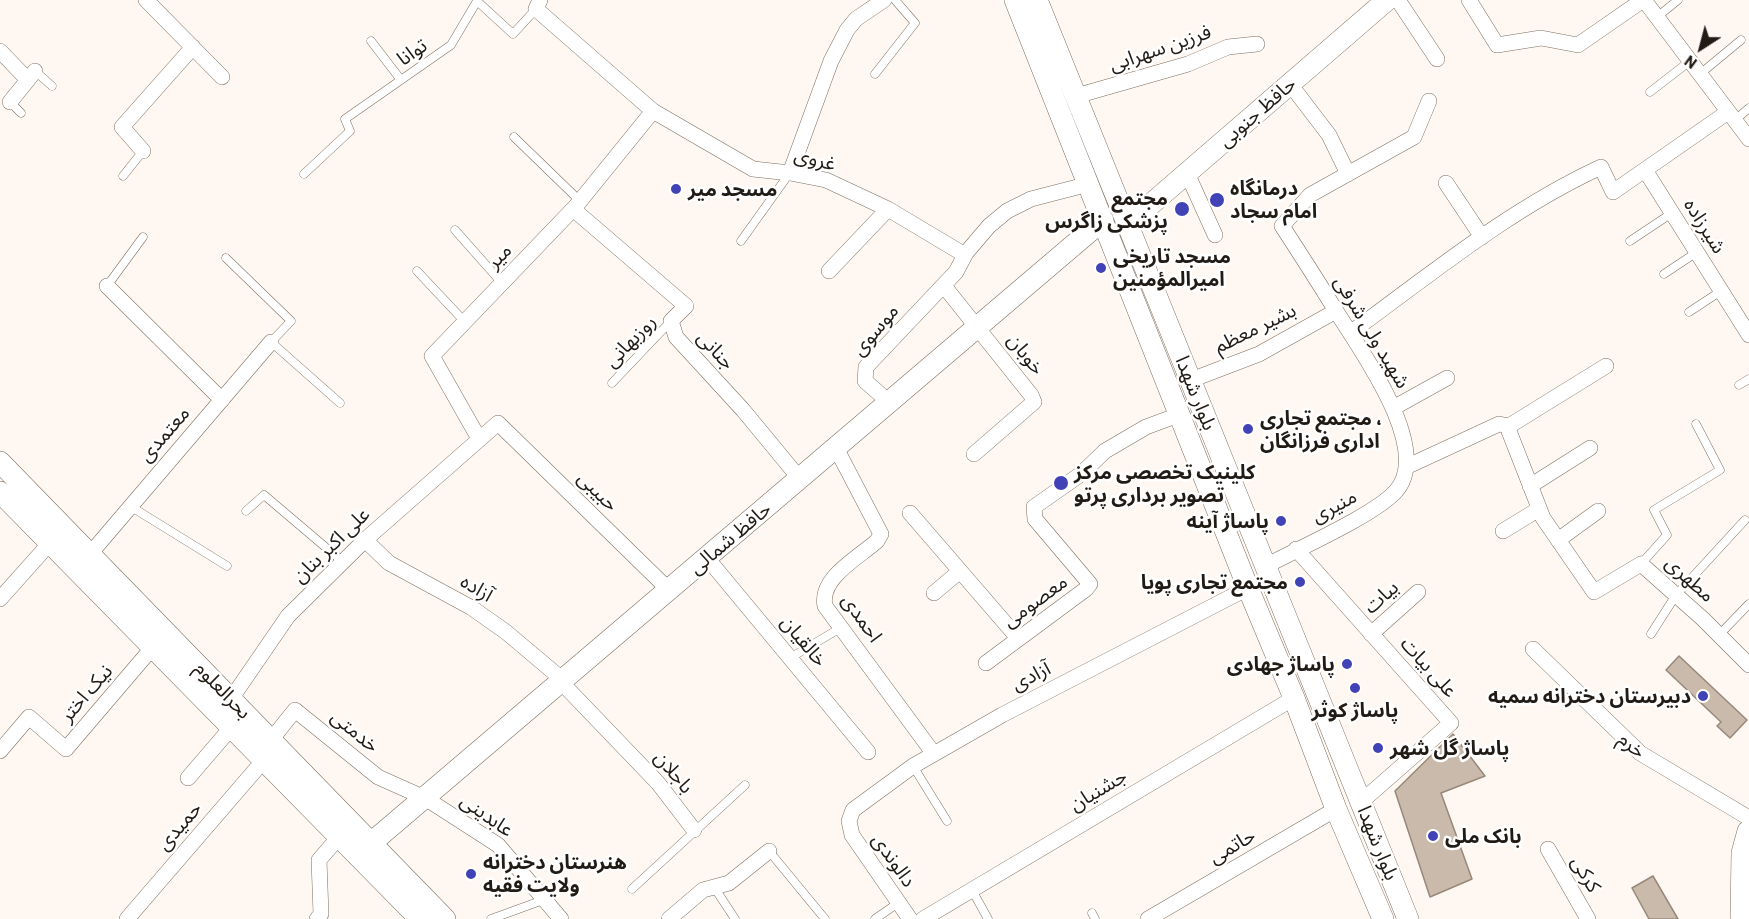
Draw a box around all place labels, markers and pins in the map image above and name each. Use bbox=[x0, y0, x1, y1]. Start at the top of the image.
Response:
place label: درمانگاه امام سجاد bbox=[1230, 176, 1317, 223]
place label: مسجد میر bbox=[688, 177, 777, 201]
marker: مسجد میر bbox=[669, 182, 683, 196]
place label: مجتمع پزشکی زاگرس bbox=[1045, 186, 1168, 233]
marker: درمانگاه امام سجاد bbox=[1208, 191, 1226, 209]
marker: مجتمع پزشکی زاگرس bbox=[1173, 200, 1191, 218]
place label: مسجد تاریخی امیرالمؤمنین bbox=[1113, 244, 1231, 291]
marker: مسجد تاریخی امیرالمؤمنین bbox=[1094, 261, 1108, 275]
place label: مجتمع تجاری ، اداری فرزانگان bbox=[1260, 406, 1382, 453]
marker: مجتمع تجاری ، اداری فرزانگان bbox=[1241, 422, 1255, 436]
place label: کلینیک تخصصی مرکز تصویر برداری پرتو bbox=[1074, 460, 1255, 507]
marker: کلینیک تخصصی مرکز تصویر برداری پرتو bbox=[1052, 474, 1070, 492]
place label: پاساژ آینه bbox=[1187, 509, 1269, 533]
marker: پاساژ آینه bbox=[1274, 514, 1288, 528]
place label: مجتمع تجاری پویا bbox=[1141, 570, 1288, 594]
marker: مجتمع تجاری پویا bbox=[1293, 575, 1307, 589]
place label: پاساژ جهادی bbox=[1227, 652, 1335, 676]
marker: پاساژ جهادی bbox=[1340, 657, 1354, 671]
marker: پاساژ کوثر bbox=[1348, 681, 1362, 695]
place label: دبیرستان دخترانه سمیه bbox=[1488, 684, 1691, 708]
marker: دبیرستان دخترانه سمیه bbox=[1696, 689, 1710, 703]
place label: پاساژ کوثر bbox=[1312, 698, 1398, 722]
place label: پاساژ گل شهر bbox=[1390, 736, 1509, 760]
marker: پاساژ گل شهر bbox=[1371, 741, 1385, 755]
place label: بانک ملی bbox=[1445, 824, 1522, 848]
marker: بانک ملی bbox=[1426, 829, 1440, 843]
place label: هنرستان دخترانه ولایت فقیه bbox=[483, 850, 627, 897]
marker: هنرستان دخترانه ولایت فقیه bbox=[464, 867, 478, 881]

